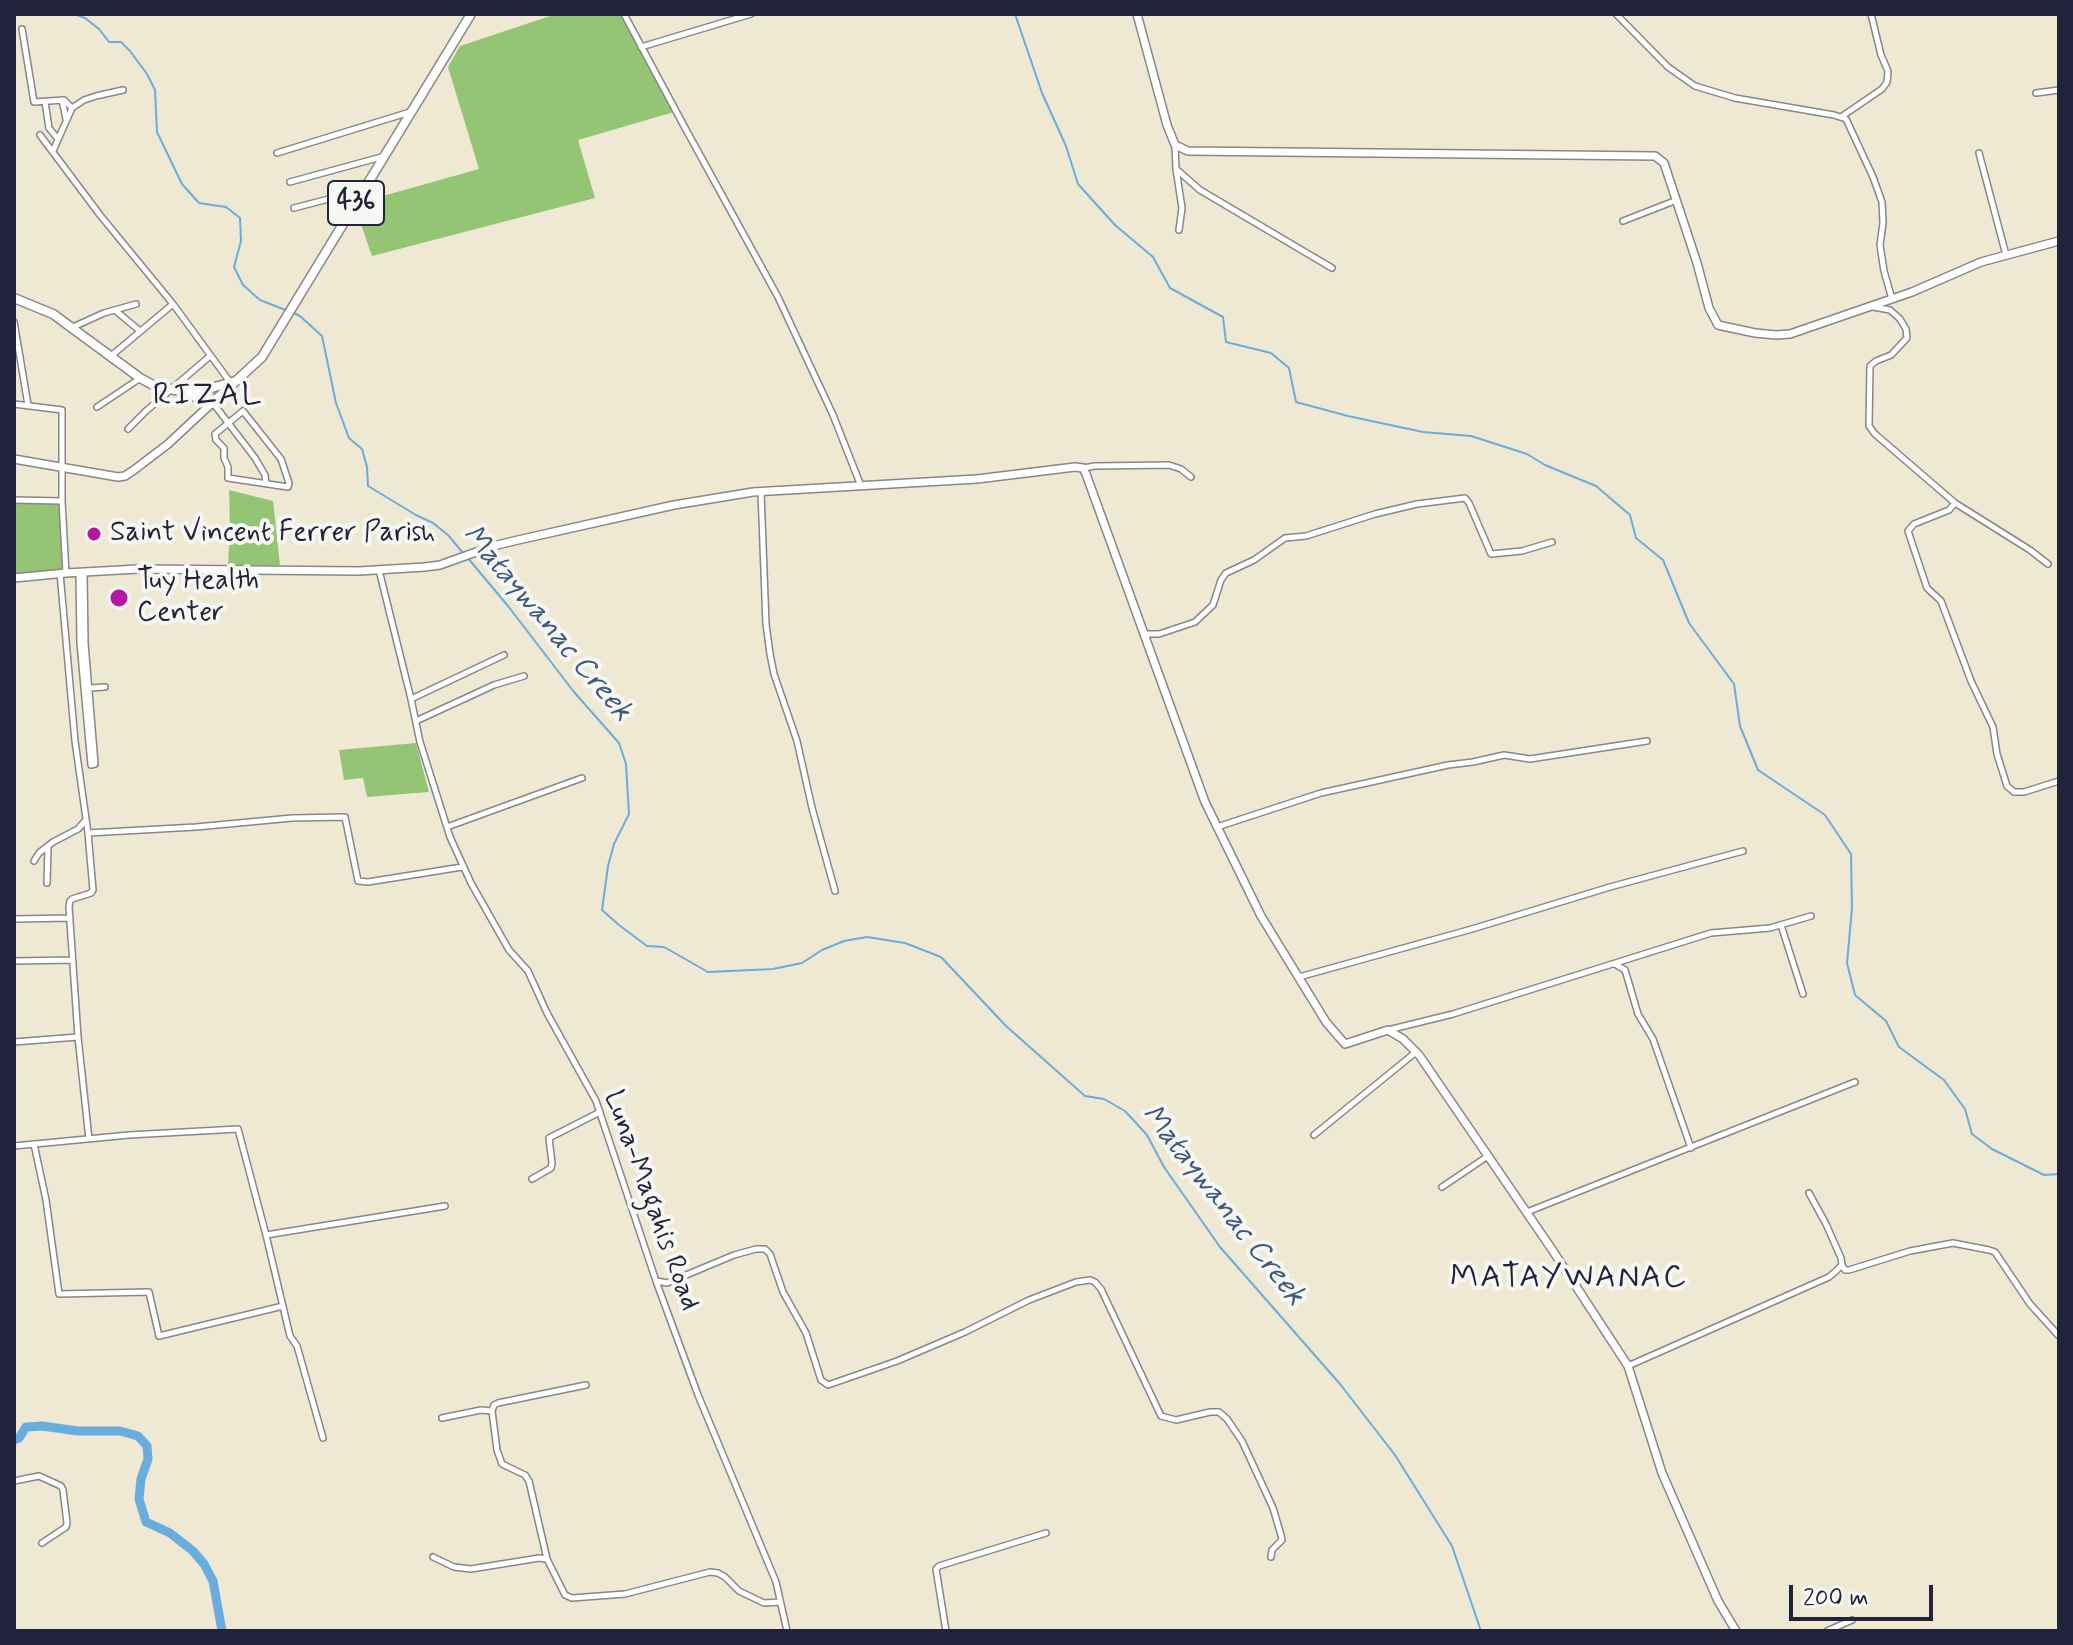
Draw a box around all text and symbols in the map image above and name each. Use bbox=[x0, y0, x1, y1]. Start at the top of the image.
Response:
road number: 436 bbox=[328, 181, 384, 225]
district label: RIZAL bbox=[156, 378, 260, 416]
place label: Saint Vincent Ferrer Parish bbox=[110, 517, 435, 551]
water label: Mataywanac Creek bbox=[453, 518, 639, 730]
marker: Saint Vincent Ferrer Parish bbox=[85, 525, 103, 543]
place label: Tuy Health Center bbox=[137, 565, 259, 631]
marker: Tuy Health Center bbox=[108, 587, 130, 609]
street label: Luna-Magahis Road bbox=[595, 1086, 705, 1316]
water label: Mataywanac Creek bbox=[1132, 1098, 1312, 1314]
district label: MATAYWANAC bbox=[1451, 1260, 1687, 1298]
scale bar bbox=[1793, 1569, 1937, 1619]
text: 200 m bbox=[1803, 1583, 1869, 1614]

